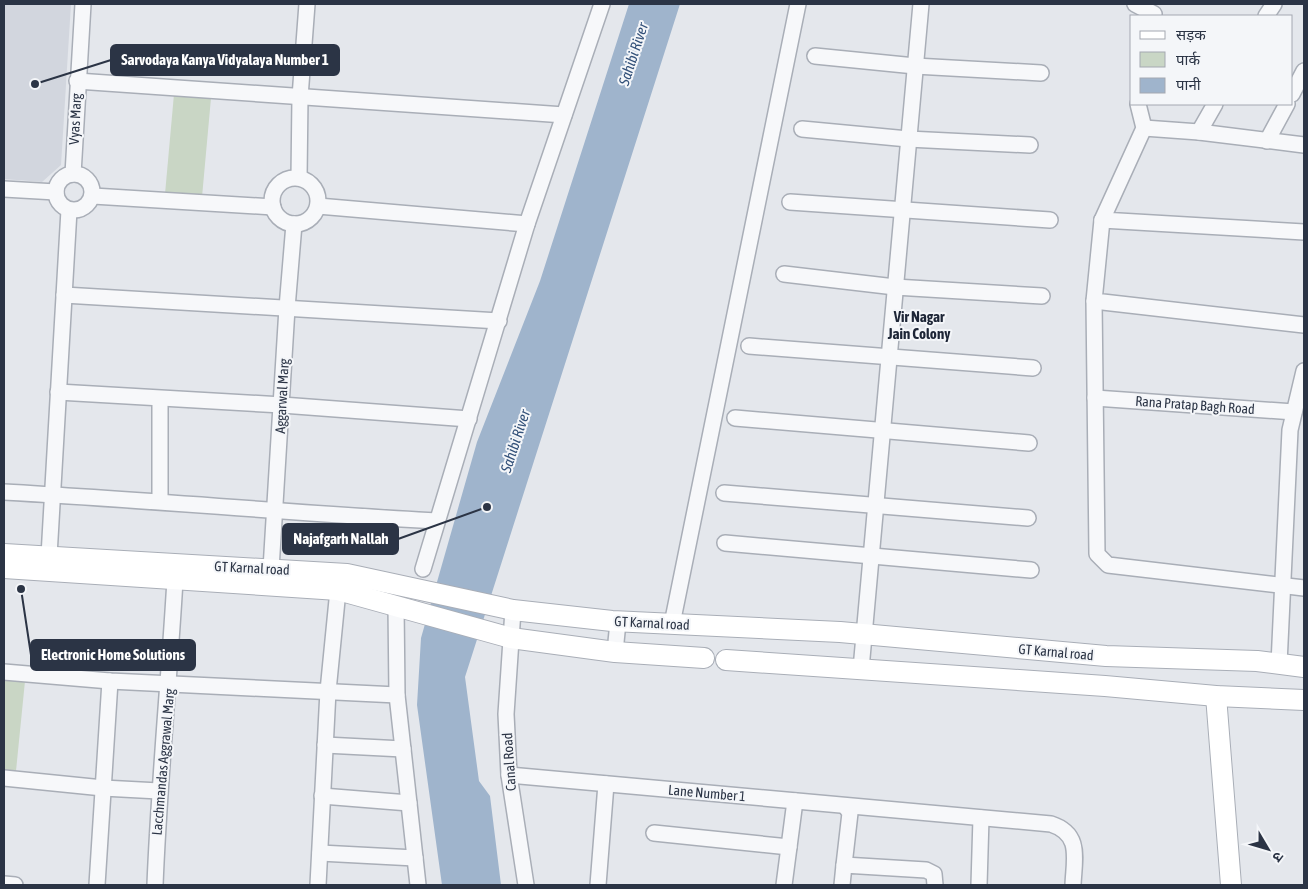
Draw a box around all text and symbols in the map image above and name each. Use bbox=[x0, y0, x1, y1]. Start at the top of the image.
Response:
legend bbox=[1130, 15, 1293, 105]
water label: Sahibi River bbox=[615, 20, 651, 88]
text: सड़क bbox=[1176, 26, 1206, 43]
callout: Sarvodaya Kanya Vidyalaya Number 1 bbox=[111, 45, 339, 75]
text: Sarvodaya Kanya Vidyalaya Number 1 bbox=[121, 51, 329, 68]
text: पार्क bbox=[1176, 51, 1200, 68]
text: पानी bbox=[1176, 76, 1202, 93]
street label: Vyas Marg bbox=[66, 93, 84, 145]
district label: Vir Nagar Jain Colony bbox=[887, 308, 951, 342]
street label: Aggarwal Marg bbox=[272, 358, 292, 434]
street label: Rana Pratap Bagh Road bbox=[1135, 393, 1255, 417]
water label: Sahibi River bbox=[497, 407, 533, 475]
callout: Najafgarh Nallah bbox=[283, 524, 398, 554]
text: Najafgarh Nallah bbox=[293, 530, 389, 547]
street label: GT Karnal road bbox=[214, 558, 290, 578]
street label: GT Karnal road bbox=[614, 613, 690, 633]
callout: Electronic Home Solutions bbox=[31, 640, 195, 670]
street label: GT Karnal road bbox=[1018, 641, 1094, 663]
text: Electronic Home Solutions bbox=[41, 646, 186, 663]
street label: Lacchmandas Aggrawal Marg bbox=[149, 688, 177, 836]
street label: Canal Road bbox=[499, 732, 519, 792]
street label: Lane Number 1 bbox=[668, 782, 746, 804]
north arrow bbox=[1243, 824, 1293, 874]
text: उ bbox=[1269, 849, 1287, 866]

